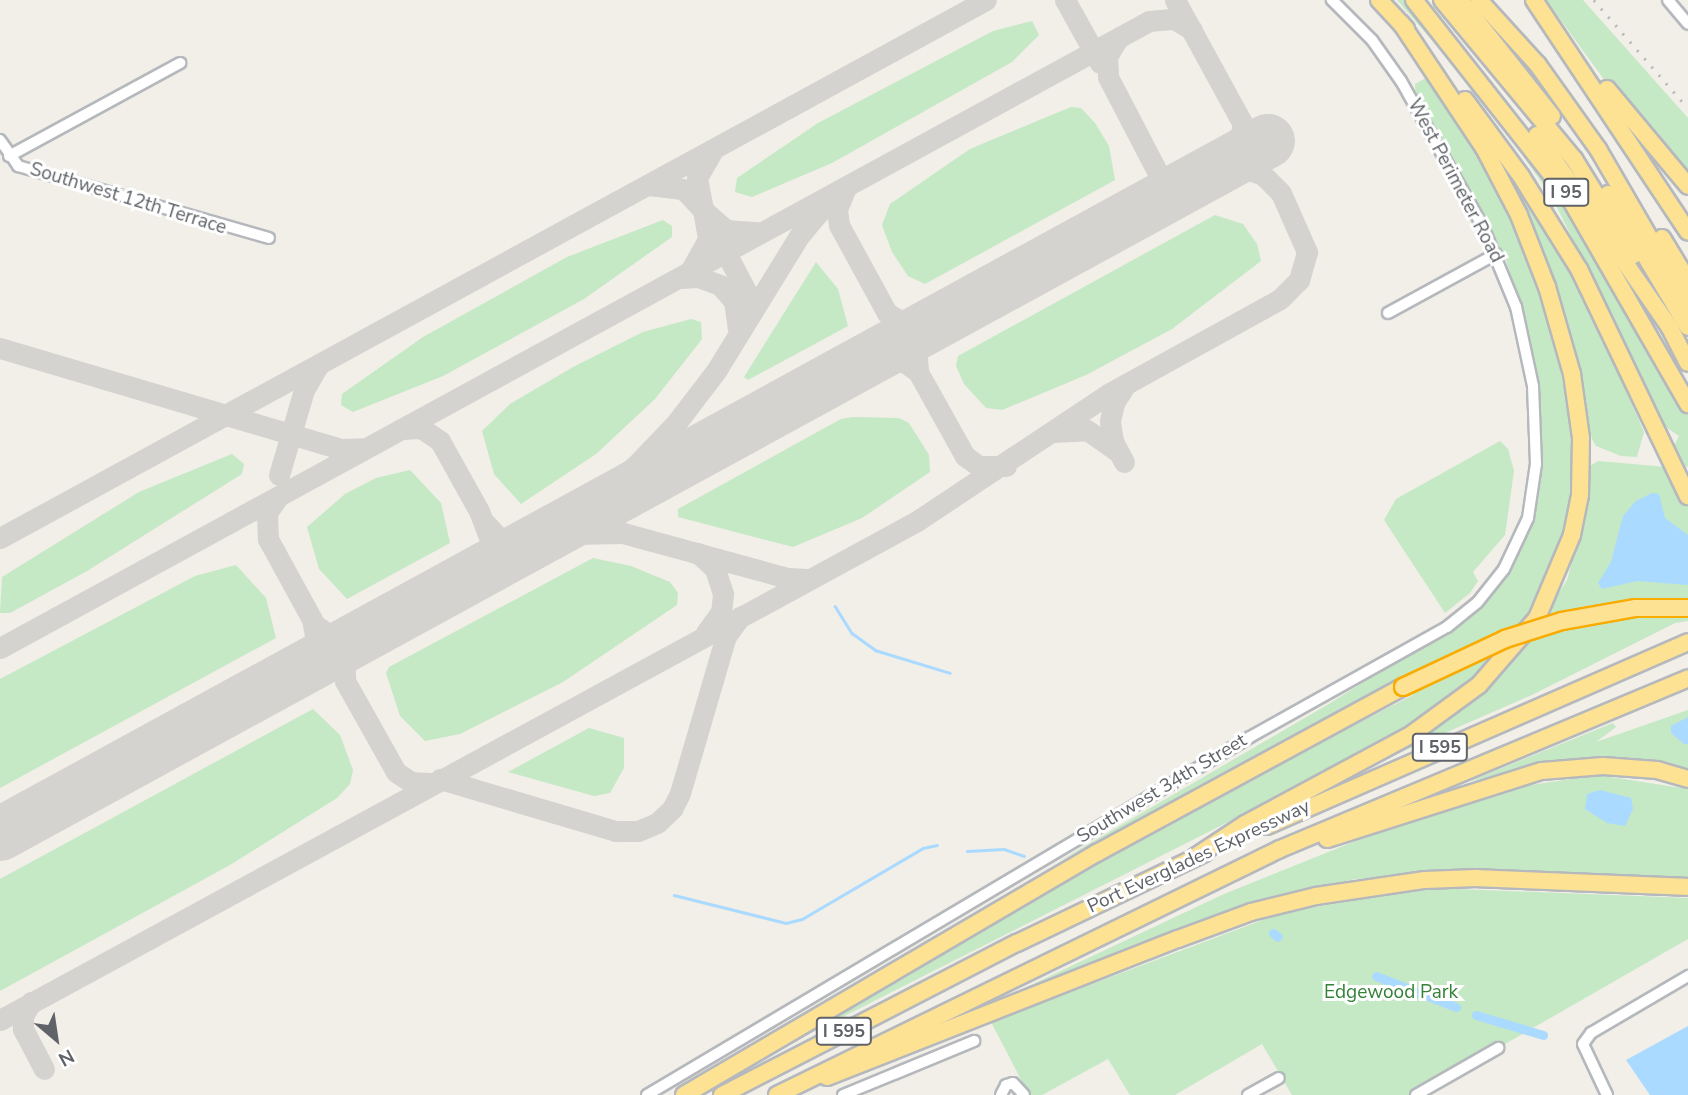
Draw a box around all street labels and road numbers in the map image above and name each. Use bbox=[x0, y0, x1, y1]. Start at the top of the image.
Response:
street label: West Perimeter Road bbox=[1402, 95, 1508, 267]
street label: Southwest 12th Terrace bbox=[27, 158, 229, 240]
road number: I 95 bbox=[1542, 177, 1590, 206]
street label: Southwest 34th Street bbox=[1073, 729, 1251, 849]
road number: I 595 bbox=[1410, 732, 1470, 762]
street label: Port Everglades Expressway bbox=[1084, 795, 1314, 919]
road number: I 595 bbox=[814, 1016, 874, 1046]

